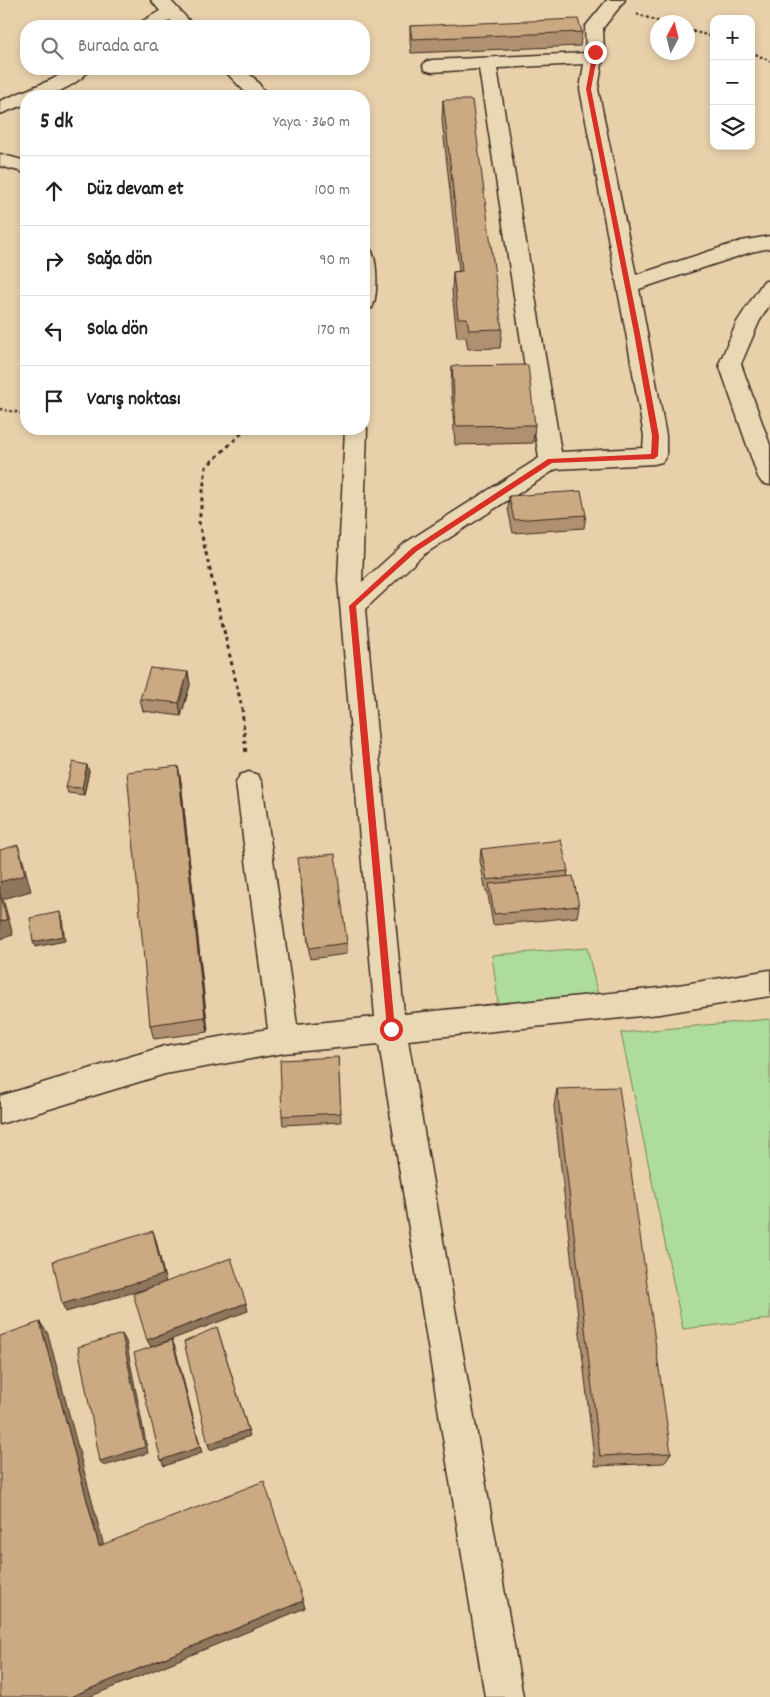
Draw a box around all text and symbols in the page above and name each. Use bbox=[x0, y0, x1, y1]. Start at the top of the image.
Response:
north arrow bbox=[650, 15, 695, 60]
map controls bbox=[710, 15, 755, 150]
button: + bbox=[710, 15, 755, 60]
search box bbox=[20, 20, 370, 75]
icon: search bbox=[38, 34, 66, 62]
text: Burada ara bbox=[78, 34, 158, 61]
route end bbox=[584, 41, 607, 64]
button: − bbox=[710, 60, 755, 105]
button: layers bbox=[710, 105, 755, 150]
text: 5 dk bbox=[40, 108, 73, 138]
text: Yaya · 360 m bbox=[273, 111, 350, 134]
icon: ahead bbox=[40, 177, 68, 205]
text: Düz devam et bbox=[87, 177, 183, 204]
text: 100 m bbox=[314, 179, 350, 202]
icon: right bbox=[40, 247, 68, 275]
text: Sağa dön bbox=[87, 247, 152, 274]
text: 90 m bbox=[319, 249, 350, 272]
icon: left bbox=[40, 317, 68, 345]
text: Sola dön bbox=[87, 317, 148, 344]
text: 170 m bbox=[317, 319, 350, 342]
icon: arrive bbox=[40, 387, 68, 415]
text: Varış noktası bbox=[87, 387, 181, 414]
route start bbox=[380, 1018, 403, 1041]

